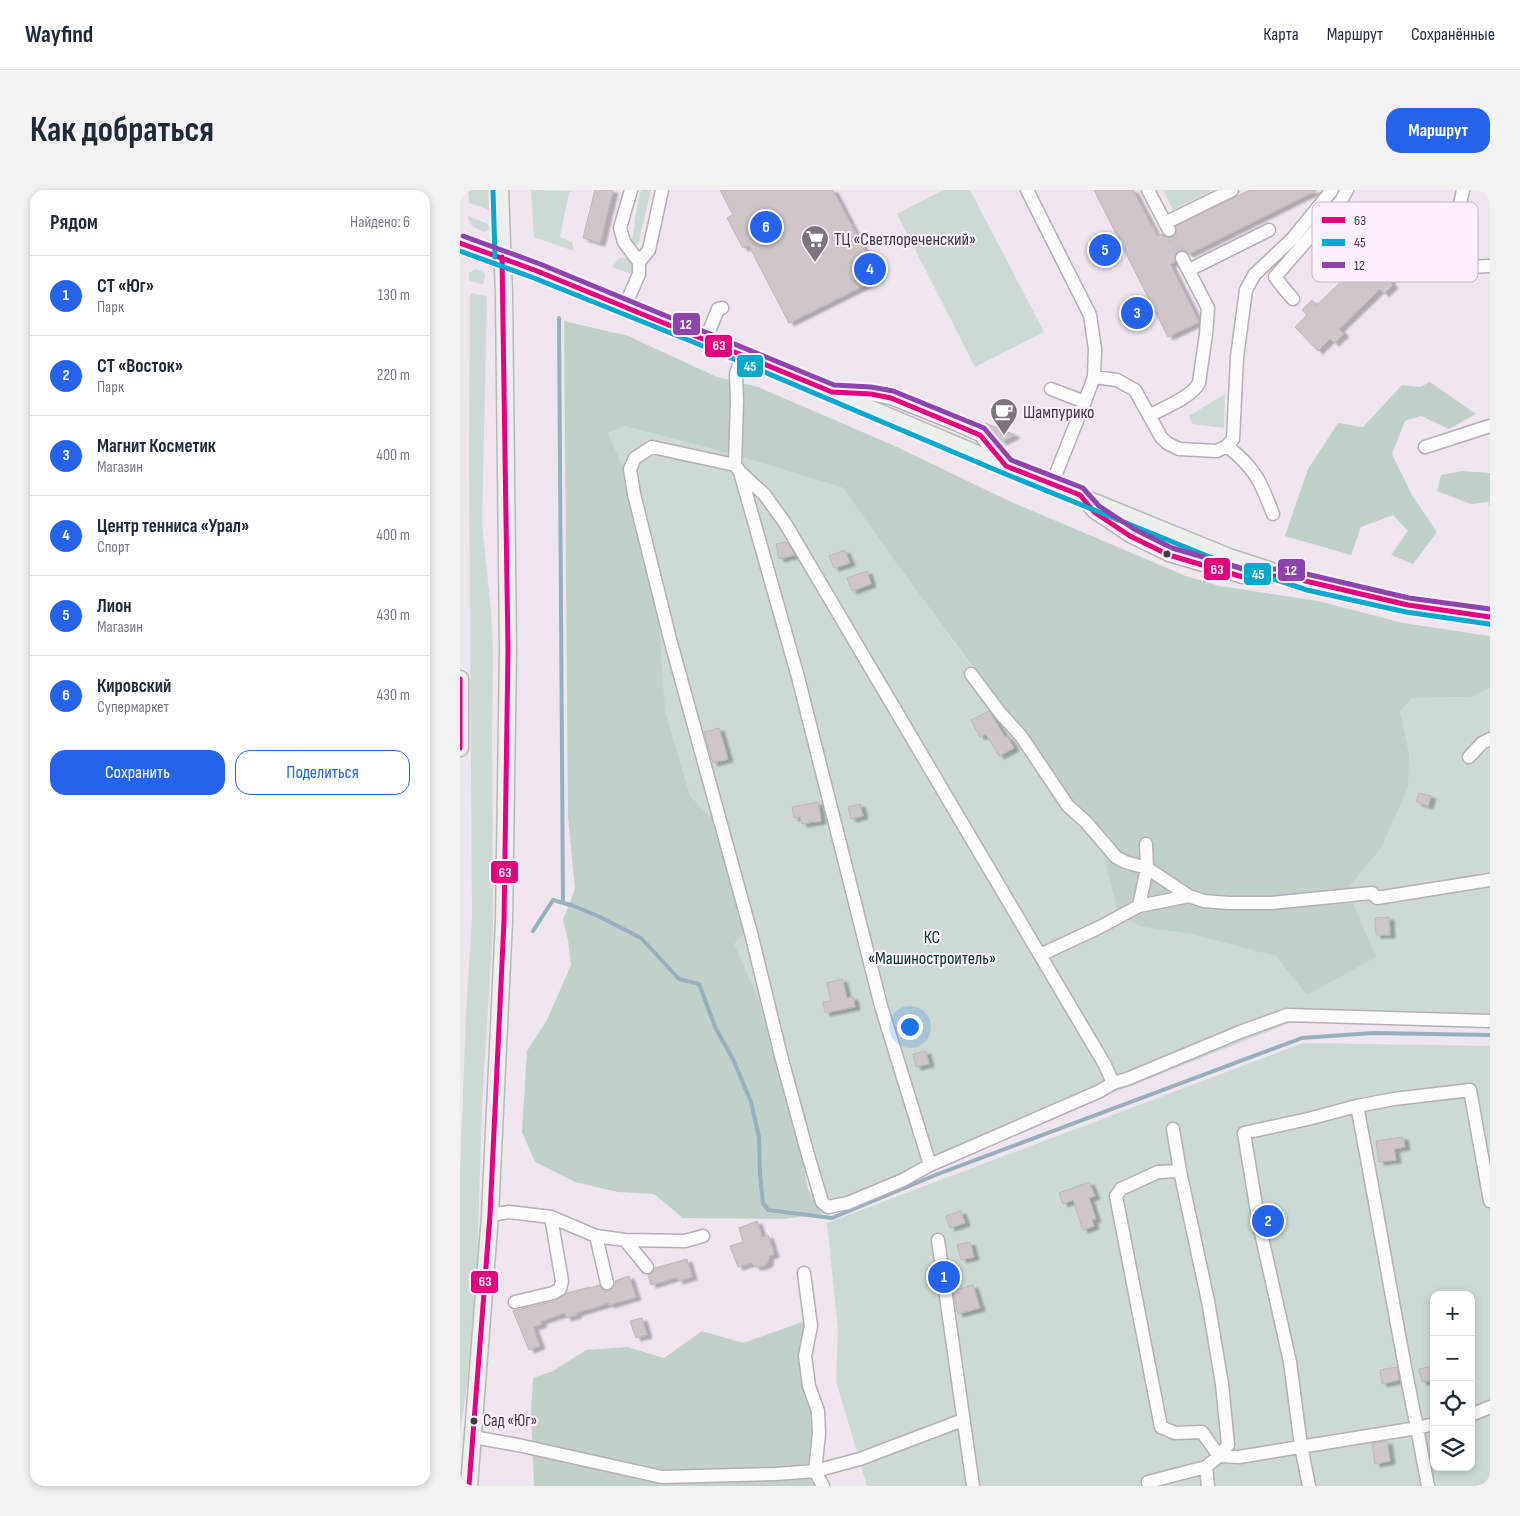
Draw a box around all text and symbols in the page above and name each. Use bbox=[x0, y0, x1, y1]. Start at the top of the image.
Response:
text: Wayfind bbox=[25, 20, 93, 49]
text: Карта bbox=[1263, 24, 1299, 45]
text: Маршрут bbox=[1327, 24, 1383, 45]
text: Сохранённые bbox=[1411, 24, 1495, 45]
button: Маршрут bbox=[1386, 108, 1490, 153]
text: Как добраться bbox=[30, 109, 214, 152]
legend bbox=[1312, 202, 1478, 282]
pin: 6 bbox=[750, 208, 782, 246]
text: Рядом bbox=[50, 210, 98, 235]
text: 63 bbox=[1354, 212, 1366, 229]
text: Найдено: 6 bbox=[350, 213, 410, 232]
supermarket icon: ТЦ «Светлореченский» bbox=[800, 224, 830, 263]
place label: ТЦ «Светлореченский» bbox=[834, 229, 976, 250]
pin: 5 bbox=[1089, 231, 1121, 269]
text: 45 bbox=[1354, 234, 1366, 251]
pin: 4 bbox=[854, 250, 886, 288]
text: 12 bbox=[1354, 257, 1365, 274]
text: СТ «Юг» bbox=[97, 275, 154, 298]
text: 1 bbox=[63, 286, 69, 305]
text: 130 m bbox=[378, 286, 410, 305]
pin: 3 bbox=[1121, 294, 1153, 332]
text: Парк bbox=[97, 298, 124, 317]
line badge: 12 bbox=[672, 312, 701, 336]
text: 12 bbox=[680, 316, 692, 333]
line badge: 63 bbox=[704, 334, 733, 358]
text: 63 bbox=[713, 337, 725, 354]
line badge: 45 bbox=[736, 354, 764, 378]
text: СТ «Восток» bbox=[97, 355, 183, 378]
text: 45 bbox=[744, 358, 756, 375]
text: 2 bbox=[62, 366, 70, 385]
text: 220 m bbox=[377, 366, 410, 385]
text: Парк bbox=[97, 378, 124, 397]
cafe icon: Шампурико bbox=[989, 397, 1019, 436]
place label: Шампурико bbox=[1023, 402, 1095, 423]
text: Магнит Косметик bbox=[97, 435, 216, 458]
text: 3 bbox=[62, 446, 70, 465]
text: 400 m bbox=[376, 446, 410, 465]
text: Магазин bbox=[97, 458, 143, 477]
text: Центр тенниса «Урал» bbox=[97, 515, 249, 538]
text: 4 bbox=[62, 526, 70, 545]
text: 400 m bbox=[376, 526, 410, 545]
text: Спорт bbox=[97, 538, 130, 557]
unlabelled marker bbox=[1162, 549, 1172, 559]
line badge: 63 bbox=[1203, 557, 1231, 581]
line badge: 12 bbox=[1277, 558, 1306, 582]
text: 63 bbox=[1211, 561, 1223, 578]
line badge: 45 bbox=[1243, 562, 1272, 586]
text: 12 bbox=[1285, 562, 1297, 579]
text: 45 bbox=[1252, 566, 1264, 583]
text: Лион bbox=[97, 595, 132, 618]
text: 5 bbox=[62, 606, 70, 625]
text: 430 m bbox=[377, 606, 410, 625]
text: Магазин bbox=[97, 618, 143, 637]
text: Кировский bbox=[97, 675, 171, 698]
text: 6 bbox=[62, 686, 70, 705]
text: 430 m bbox=[377, 686, 410, 705]
text: Супермаркет bbox=[97, 698, 169, 717]
button: Сохранить bbox=[50, 750, 225, 795]
button: Поделиться bbox=[235, 750, 410, 795]
line badge: 63 bbox=[490, 860, 519, 884]
text: 63 bbox=[499, 864, 511, 881]
park label: КС «Машиностроитель» bbox=[868, 927, 996, 969]
your location bbox=[897, 1014, 923, 1040]
pin: 2 bbox=[1252, 1202, 1284, 1240]
pin: 1 bbox=[928, 1258, 960, 1296]
line badge: 63 bbox=[470, 1270, 499, 1294]
text: 63 bbox=[479, 1273, 491, 1290]
map controls bbox=[1430, 1291, 1475, 1471]
button: + bbox=[1430, 1291, 1475, 1336]
button: − bbox=[1430, 1336, 1475, 1381]
button: locate bbox=[1430, 1381, 1475, 1426]
place label: Сад «Юг» bbox=[483, 1411, 537, 1431]
marker: Сад «Юг» bbox=[469, 1416, 479, 1426]
button: layers bbox=[1430, 1426, 1475, 1471]

